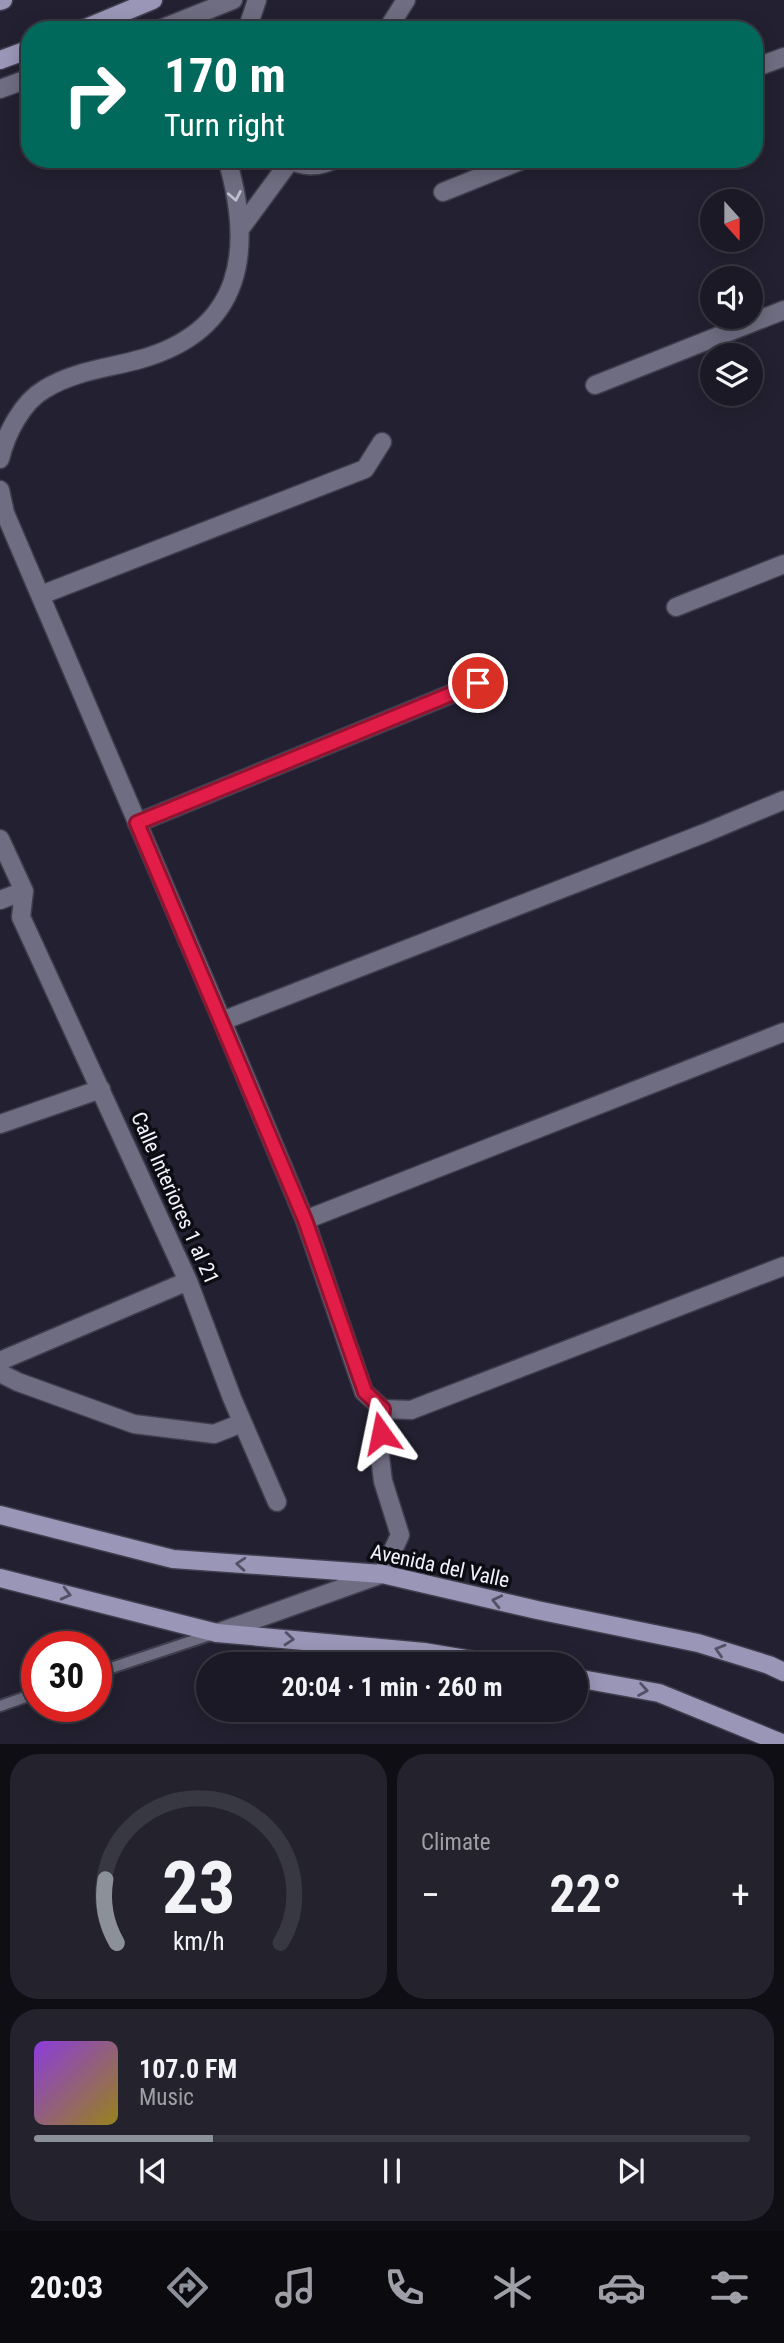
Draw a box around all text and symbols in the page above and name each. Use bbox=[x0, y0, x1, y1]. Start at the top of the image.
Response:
text: 170 m bbox=[164, 47, 286, 104]
icon: right bbox=[49, 49, 140, 140]
text: Turn right bbox=[164, 106, 285, 144]
north arrow bbox=[700, 189, 763, 252]
map controls bbox=[700, 189, 763, 406]
one-way arrow bbox=[227, 190, 242, 202]
button: sound bbox=[700, 266, 763, 329]
button: layers bbox=[700, 343, 763, 406]
pin bbox=[448, 653, 508, 713]
icon: arrive bbox=[459, 664, 497, 702]
street label: Calle Interiores 1 al 21 bbox=[126, 1108, 224, 1288]
position arrow bbox=[344, 1396, 418, 1470]
street label: Avenida del Valle bbox=[368, 1540, 512, 1592]
one-way arrow bbox=[235, 1557, 246, 1572]
one-way arrow bbox=[60, 1586, 72, 1600]
one-way arrow bbox=[492, 1595, 504, 1609]
speed limit sign: 30 bbox=[21, 1631, 112, 1722]
one-way arrow bbox=[283, 1631, 294, 1646]
one-way arrow bbox=[714, 1643, 726, 1658]
text: 20:04 · 1 min · 260 m bbox=[282, 1672, 502, 1702]
one-way arrow bbox=[637, 1682, 649, 1697]
text: Climate bbox=[421, 1829, 491, 1856]
text: 23 bbox=[162, 1845, 235, 1931]
text: 22° bbox=[549, 1864, 622, 1925]
text: − bbox=[421, 1873, 440, 1917]
text: + bbox=[731, 1873, 750, 1917]
text: km/h bbox=[173, 1926, 224, 1955]
text: 107.0 FM bbox=[139, 2054, 237, 2084]
text: Music bbox=[139, 2084, 194, 2111]
icon: previous bbox=[134, 2152, 172, 2190]
icon: pause bbox=[373, 2152, 411, 2190]
icon: next bbox=[612, 2152, 650, 2190]
icon: directions bbox=[163, 2263, 212, 2312]
icon: music bbox=[271, 2263, 320, 2312]
icon: phone bbox=[380, 2263, 429, 2312]
icon: climate bbox=[488, 2263, 537, 2312]
icon: car bbox=[597, 2263, 646, 2312]
icon: filters bbox=[705, 2263, 754, 2312]
text: 20:03 bbox=[30, 2268, 103, 2306]

